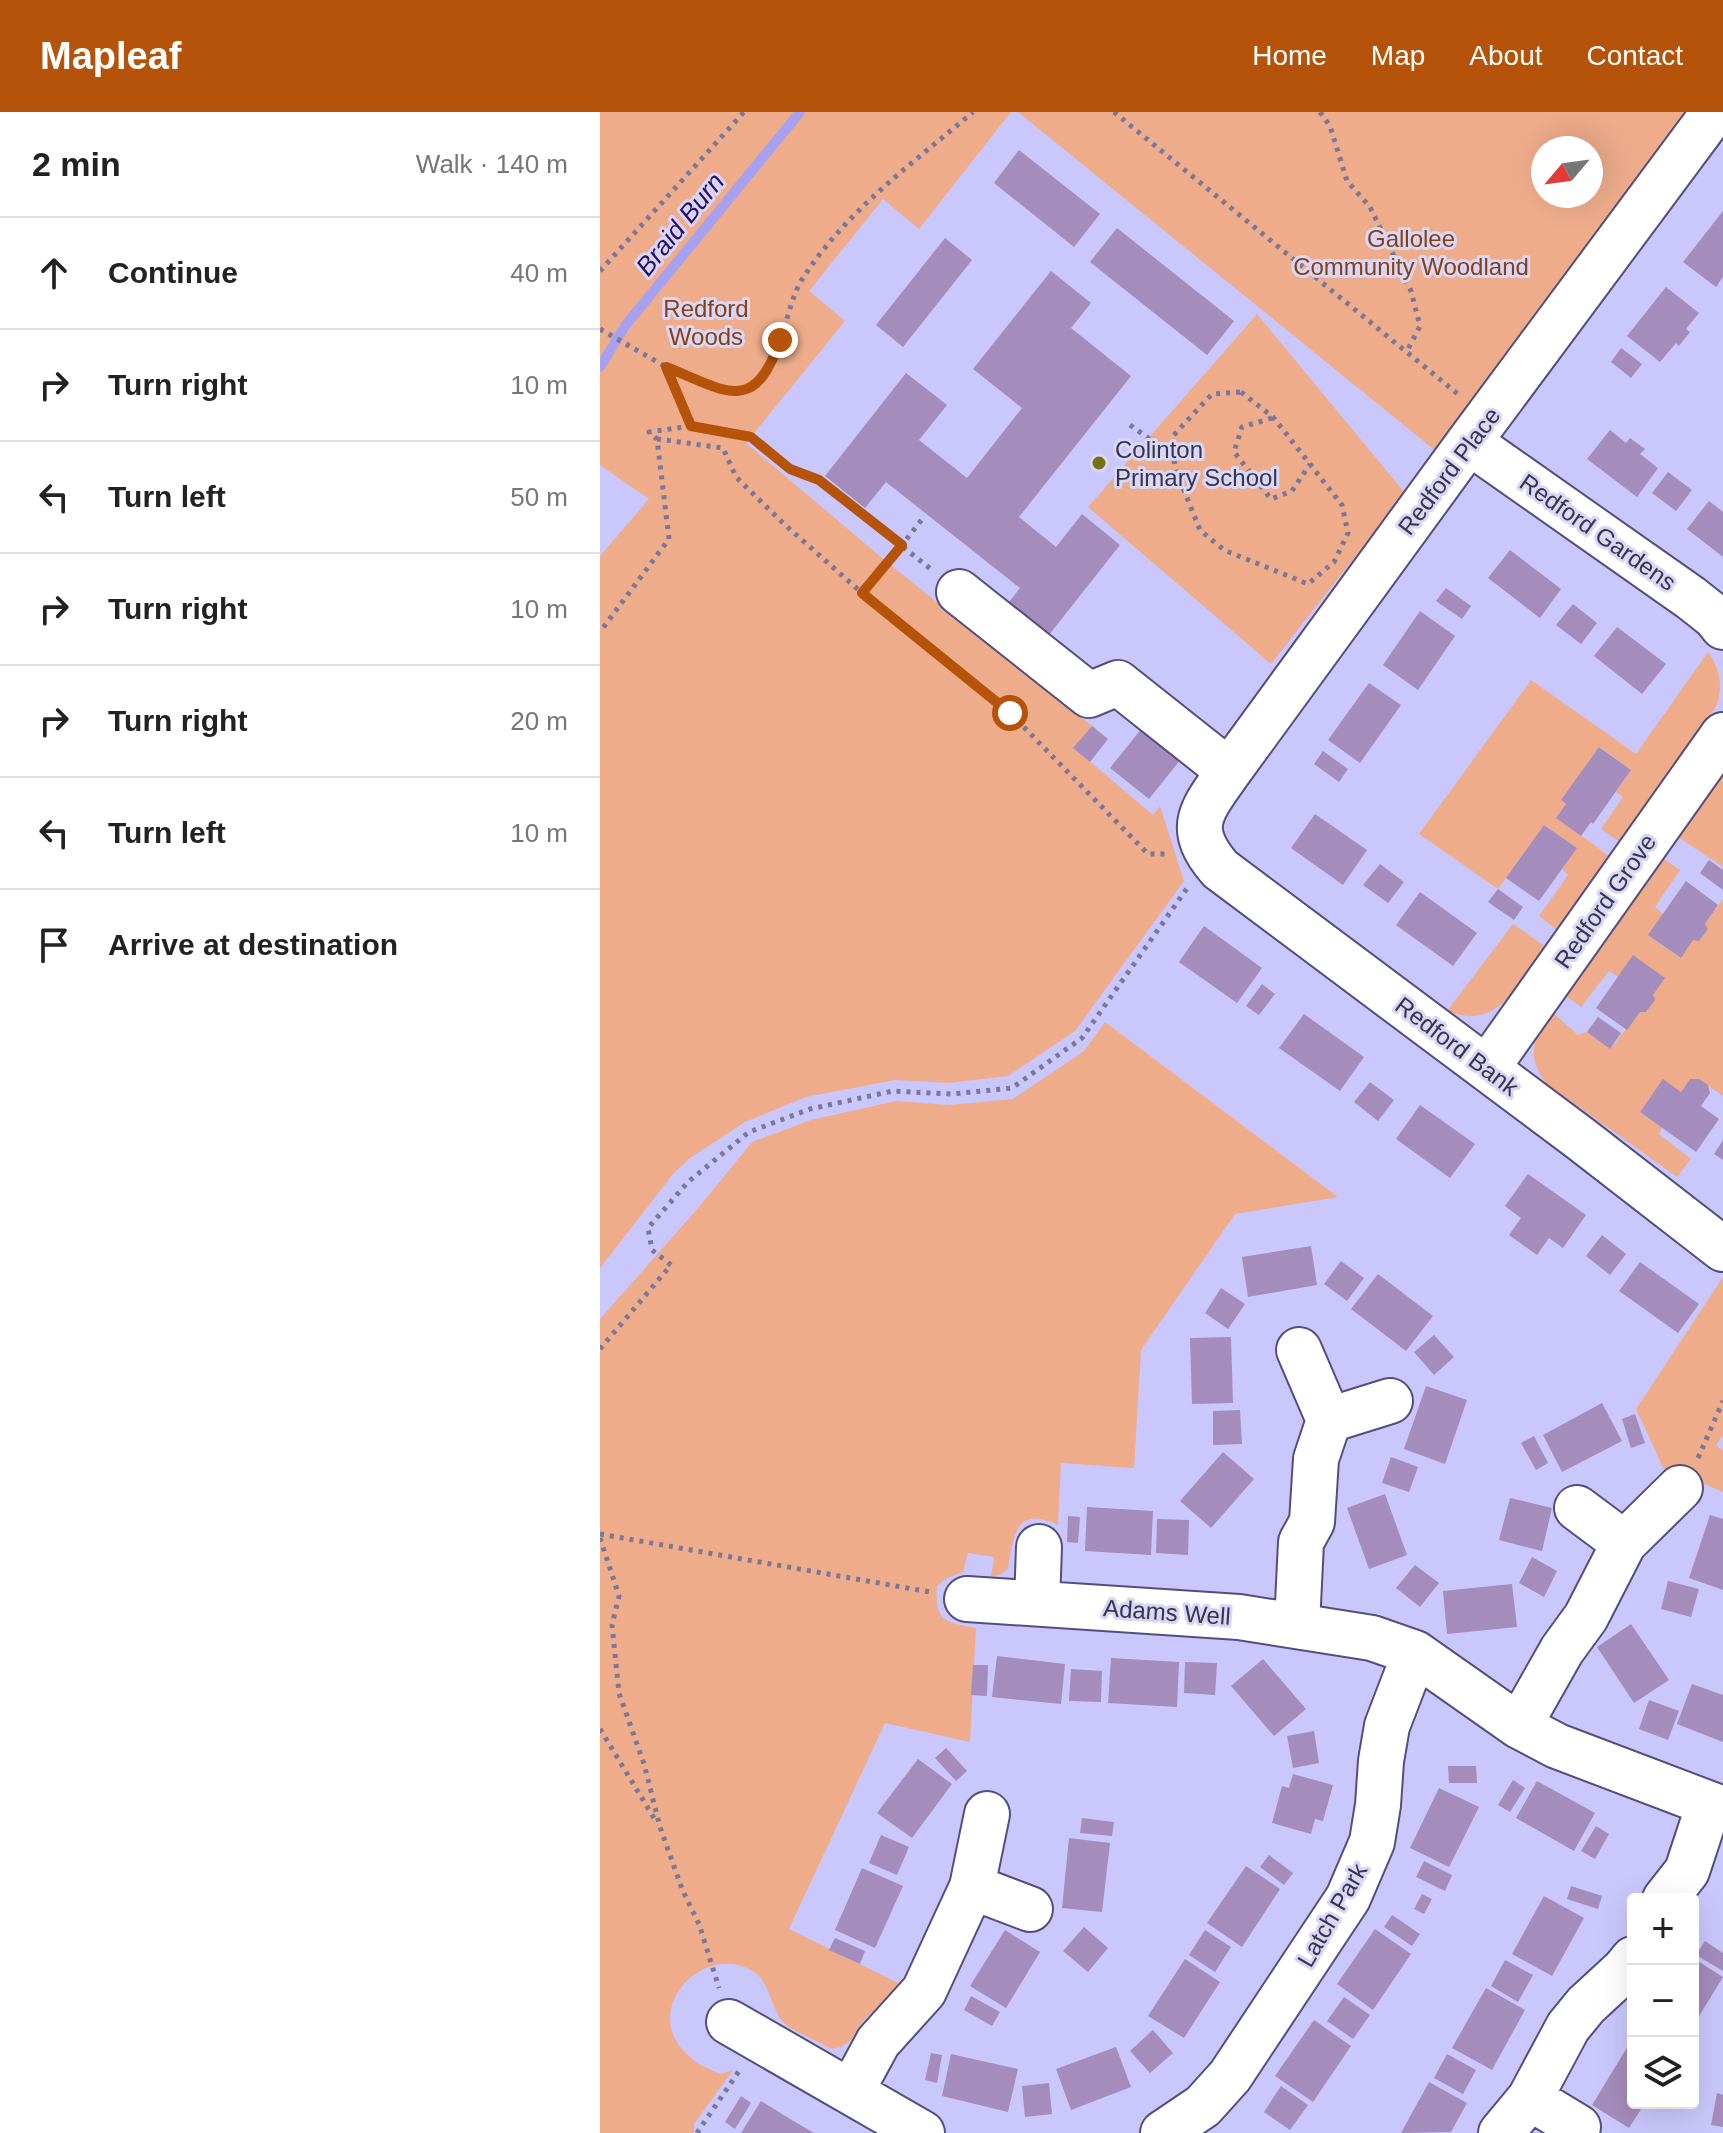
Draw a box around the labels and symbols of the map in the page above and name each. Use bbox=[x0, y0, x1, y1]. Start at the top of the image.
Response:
north arrow bbox=[1531, 136, 1603, 208]
water label: Braid Burn bbox=[630, 167, 730, 281]
park label: Gallolee Community Woodland bbox=[1293, 225, 1529, 280]
park label: Redford Woods bbox=[663, 295, 749, 350]
route end bbox=[762, 322, 798, 358]
street label: Redford Place bbox=[1392, 402, 1506, 540]
place label: Colinton Primary School bbox=[1115, 436, 1278, 491]
marker: Colinton Primary School bbox=[1090, 454, 1108, 472]
street label: Redford Gardens bbox=[1515, 468, 1681, 596]
route start bbox=[992, 695, 1028, 731]
street label: Redford Grove bbox=[1549, 829, 1661, 973]
street label: Redford Bank bbox=[1390, 991, 1525, 1102]
street label: Adams Well bbox=[1102, 1594, 1232, 1630]
street label: Latch Park bbox=[1292, 1858, 1373, 1971]

